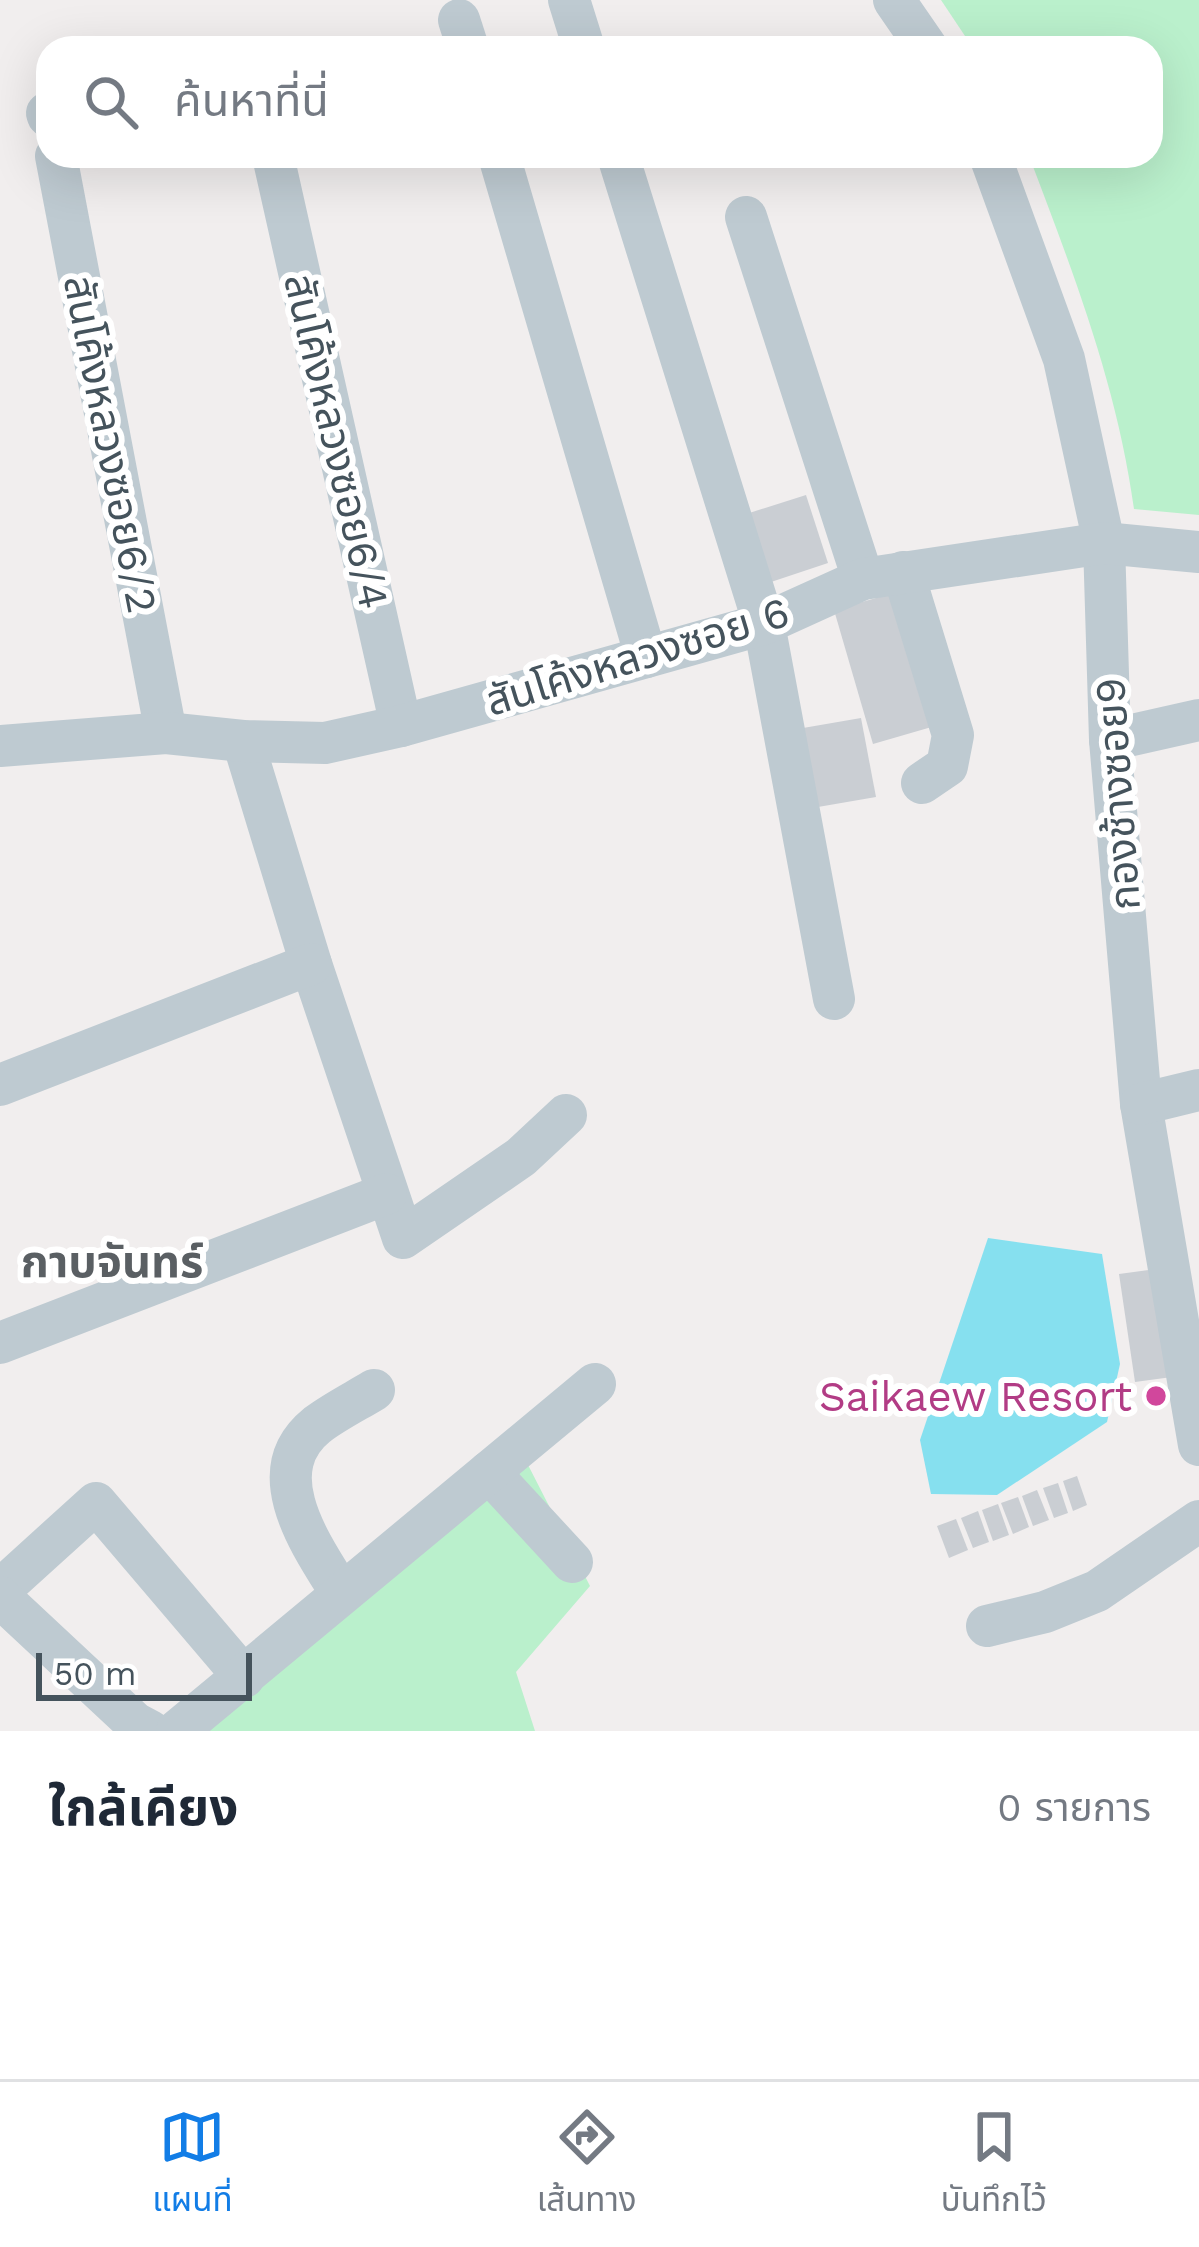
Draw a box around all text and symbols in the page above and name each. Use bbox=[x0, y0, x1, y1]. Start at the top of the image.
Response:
search box bbox=[36, 36, 1163, 168]
icon: search bbox=[78, 69, 144, 135]
text: ค้นหาที่นี่ bbox=[174, 74, 329, 127]
street label: สันโค้งหลวงซอย6/4 bbox=[274, 269, 399, 614]
street label: สันโค้งหลวงซอย6/2 bbox=[54, 271, 167, 617]
street label: สันโค้งหลวงซอย 6 bbox=[479, 587, 795, 726]
street label: กองช้างซอย9 bbox=[1085, 676, 1150, 912]
district label: กาบจันทร์ bbox=[21, 1235, 204, 1288]
place label: Saikaew Resort bbox=[819, 1372, 1132, 1421]
marker: Saikaew Resort bbox=[1143, 1383, 1169, 1409]
scale bar bbox=[36, 1647, 252, 1700]
text: 50 m bbox=[54, 1654, 136, 1693]
text: ใกล้เคียง bbox=[48, 1778, 238, 1837]
text: 0 รายการ bbox=[997, 1785, 1151, 1830]
tab: แผนที่ bbox=[152, 2104, 233, 2226]
tab: เส้นทาง bbox=[537, 2104, 637, 2226]
tab: บันทึกไว้ bbox=[941, 2104, 1047, 2226]

